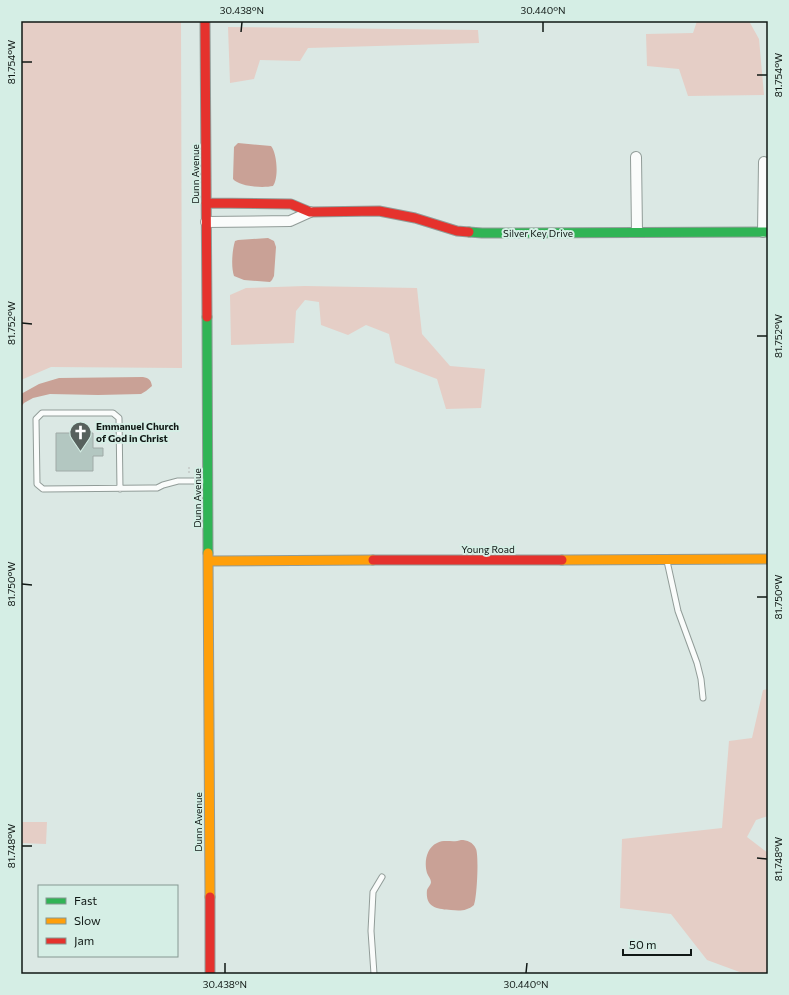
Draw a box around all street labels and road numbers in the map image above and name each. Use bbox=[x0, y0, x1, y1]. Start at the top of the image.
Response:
street label: Dunn Avenue bbox=[189, 144, 201, 204]
street label: Silver Key Drive bbox=[503, 227, 573, 239]
street label: Dunn Avenue bbox=[191, 468, 203, 528]
street label: Young Road bbox=[461, 543, 515, 555]
street label: Dunn Avenue bbox=[192, 792, 204, 852]

